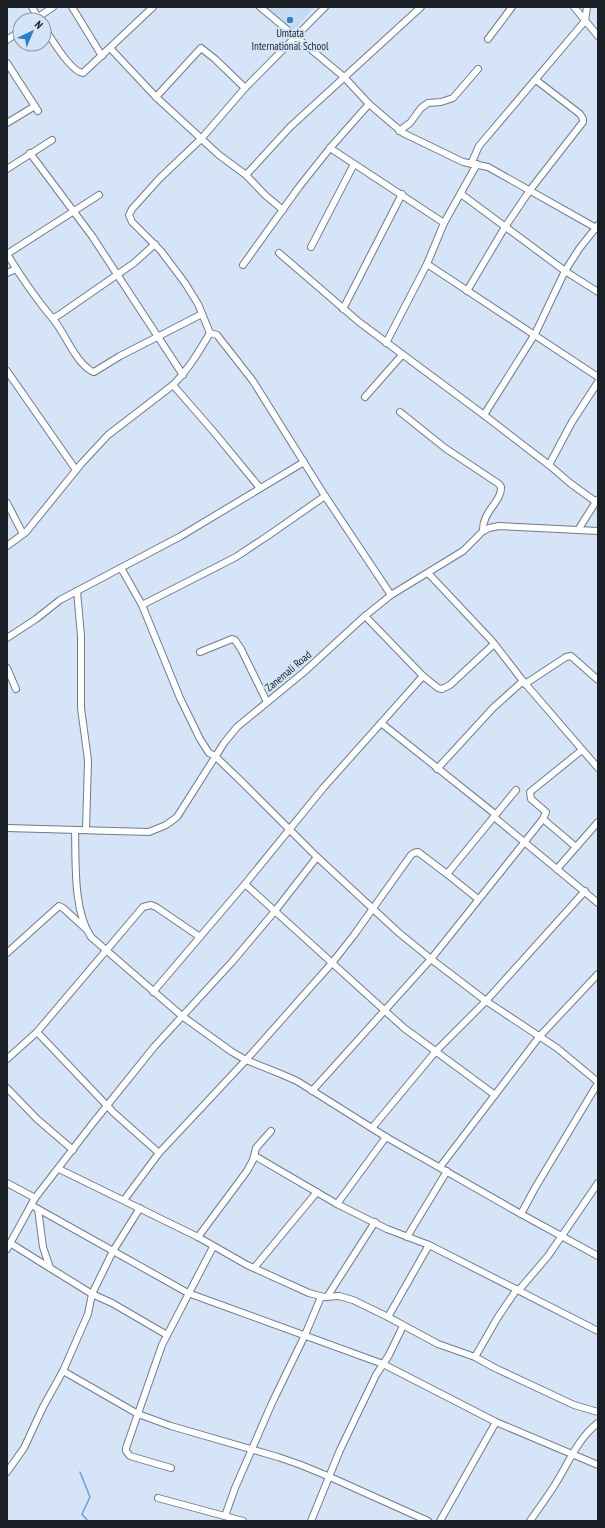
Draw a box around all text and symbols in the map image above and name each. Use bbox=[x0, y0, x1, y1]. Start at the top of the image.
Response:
north arrow bbox=[12, 12, 52, 52]
marker: Umtata International School bbox=[285, 15, 295, 25]
text: N bbox=[32, 18, 46, 32]
place label: Umtata International School bbox=[252, 26, 329, 53]
street label: Zanemali Road bbox=[262, 647, 314, 694]

